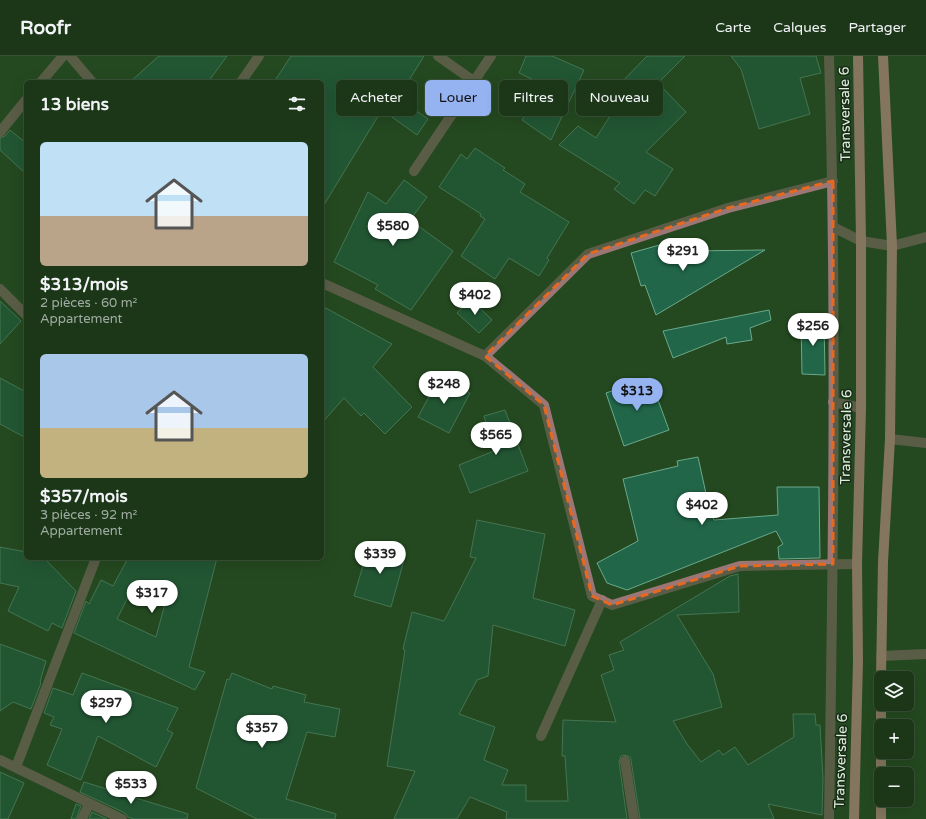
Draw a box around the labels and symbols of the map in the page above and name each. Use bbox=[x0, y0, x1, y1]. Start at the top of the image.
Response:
street label: Transversale 6 bbox=[836, 66, 854, 162]
pin: $580 bbox=[369, 213, 417, 247]
pin: $291 bbox=[659, 238, 707, 272]
pin: $402 bbox=[451, 282, 499, 316]
pin: $256 bbox=[789, 313, 837, 347]
pin: $248 bbox=[420, 371, 468, 405]
pin: $313 bbox=[613, 378, 661, 412]
street label: Transversale 6 bbox=[837, 389, 855, 485]
pin: $565 bbox=[472, 422, 520, 456]
pin: $402 bbox=[678, 492, 726, 526]
pin: $339 bbox=[356, 541, 404, 575]
pin: $317 bbox=[128, 580, 176, 614]
pin: $297 bbox=[82, 690, 130, 724]
street label: Transversale 6 bbox=[831, 713, 851, 809]
pin: $357 bbox=[238, 715, 286, 749]
pin: $533 bbox=[107, 771, 155, 805]

